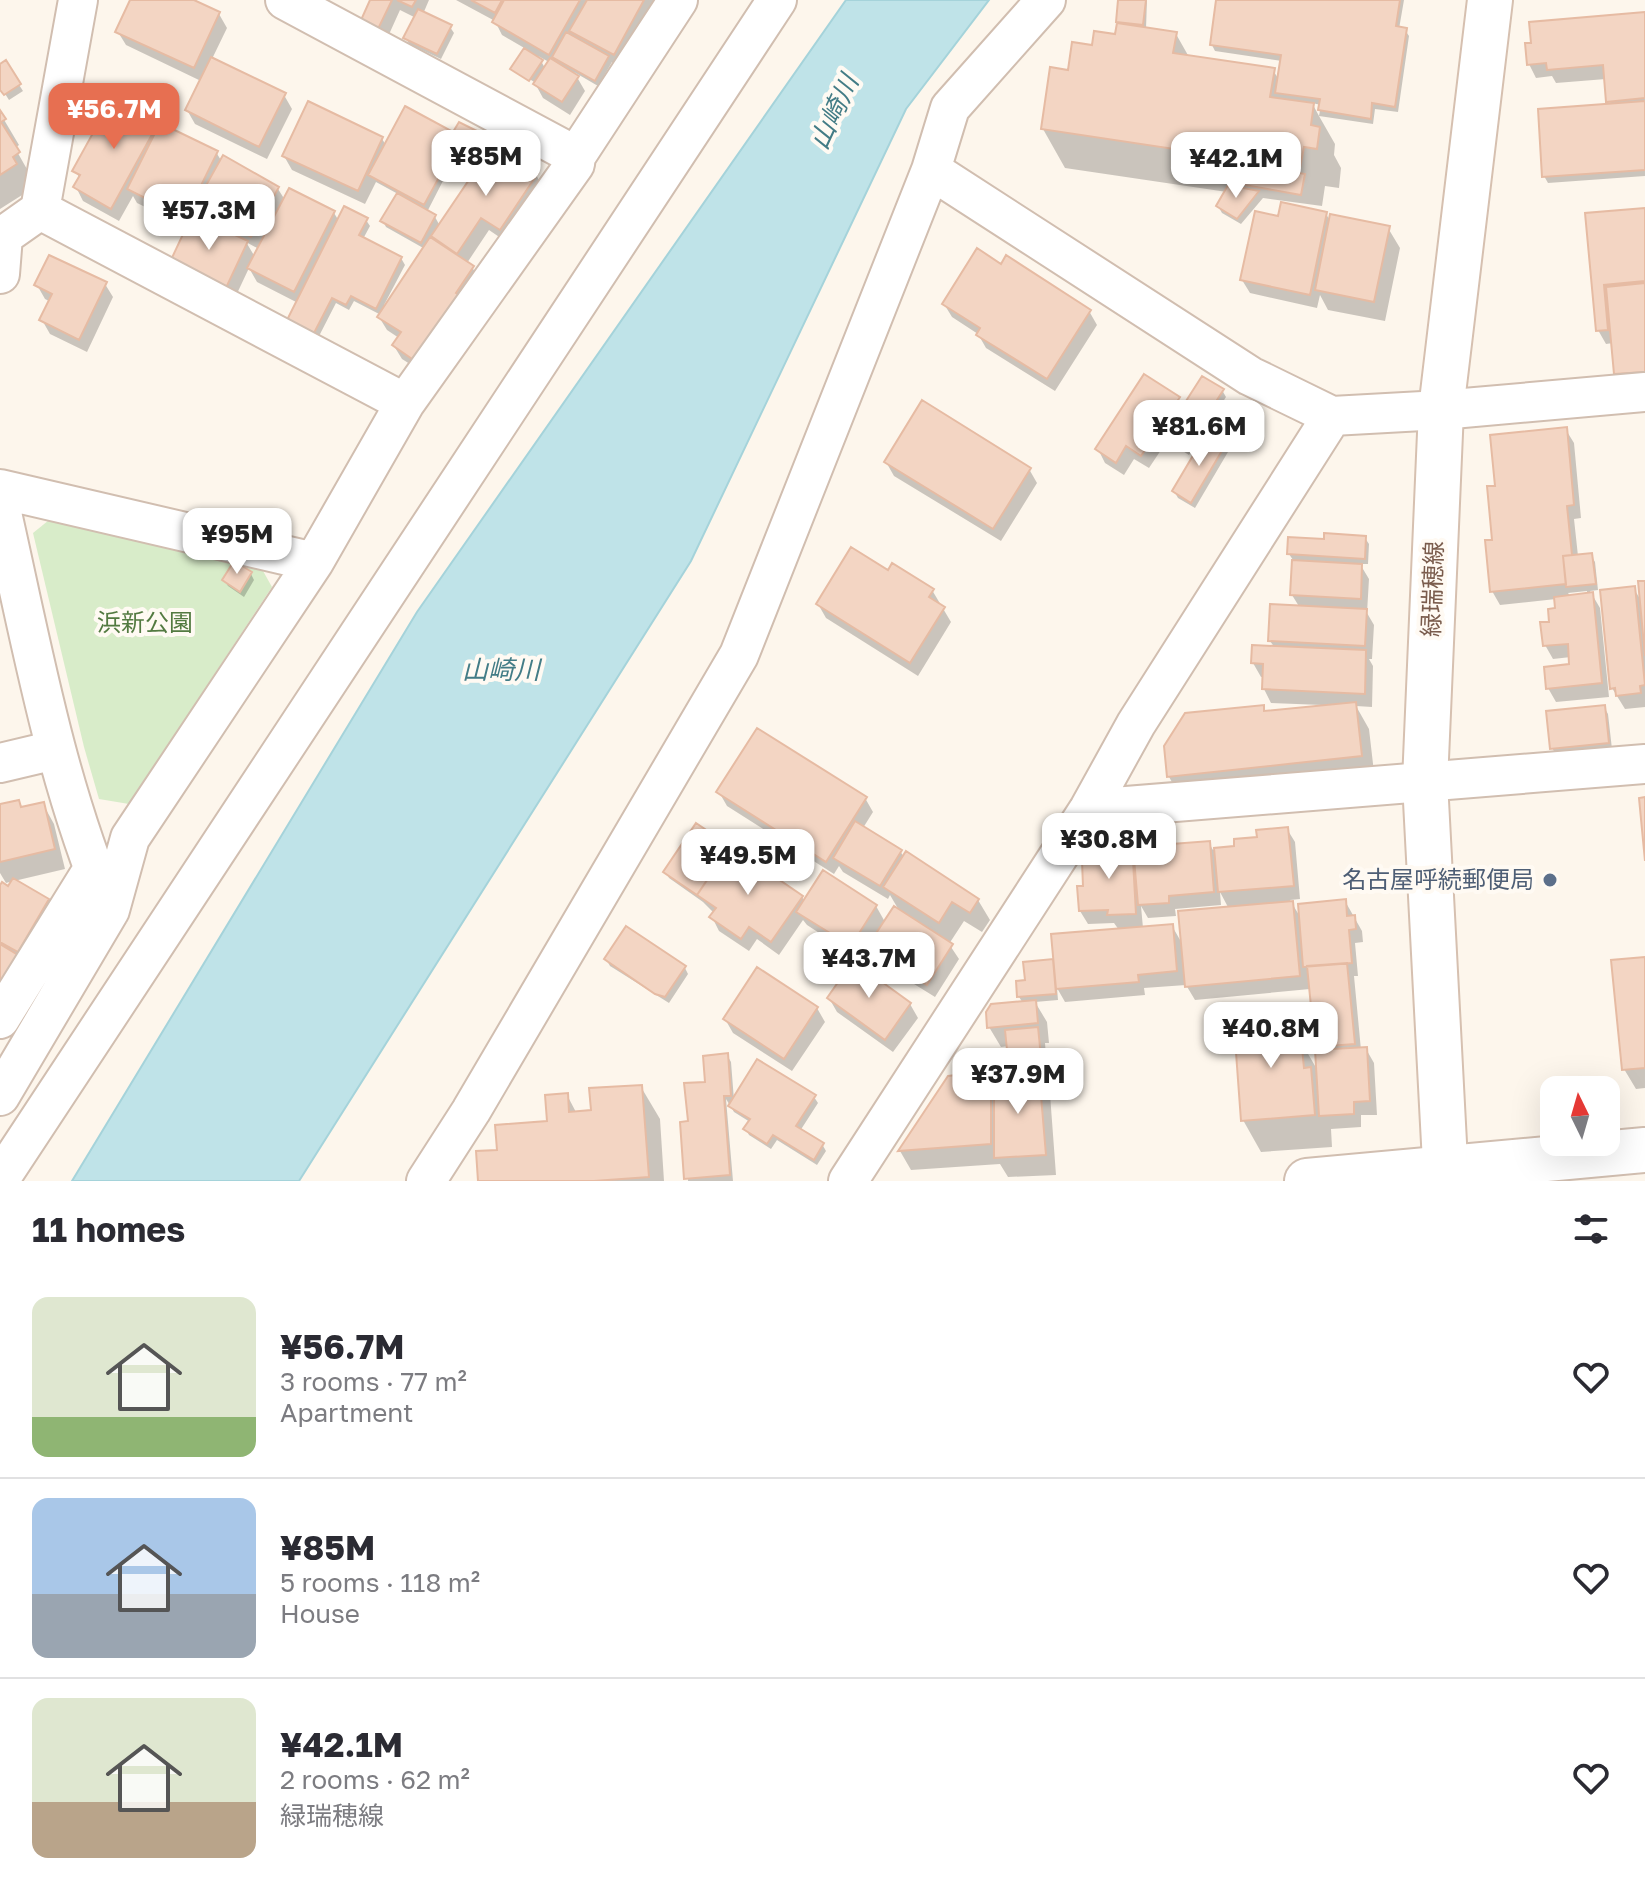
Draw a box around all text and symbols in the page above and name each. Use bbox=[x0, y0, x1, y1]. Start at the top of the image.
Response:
water label: 山崎川 bbox=[803, 67, 865, 154]
pin: ¥56.7M bbox=[49, 83, 179, 151]
text: ¥56.7M bbox=[66, 93, 162, 124]
pin: ¥85M bbox=[439, 130, 533, 198]
pin: ¥42.1M bbox=[1171, 132, 1301, 200]
text: ¥85M bbox=[450, 140, 522, 171]
text: ¥42.1M bbox=[1189, 142, 1283, 173]
pin: ¥57.3M bbox=[144, 184, 274, 252]
text: ¥57.3M bbox=[162, 194, 256, 225]
pin: ¥81.6M bbox=[1134, 400, 1264, 468]
text: ¥81.6M bbox=[1151, 410, 1247, 441]
pin: ¥95M bbox=[190, 508, 284, 576]
text: ¥95M bbox=[201, 518, 273, 549]
street label: 緑瑞穂線 bbox=[1415, 540, 1448, 637]
park label: 浜新公園 bbox=[97, 607, 193, 636]
water label: 山崎川 bbox=[462, 654, 543, 685]
pin: ¥30.8M bbox=[1044, 813, 1174, 881]
text: ¥30.8M bbox=[1060, 823, 1158, 854]
pin: ¥49.5M bbox=[683, 829, 813, 897]
text: ¥49.5M bbox=[699, 839, 797, 870]
place label: 名古屋呼続郵便局 bbox=[1342, 864, 1534, 893]
marker: 名古屋呼続郵便局 bbox=[1541, 871, 1559, 889]
pin: ¥43.7M bbox=[804, 932, 934, 1000]
text: ¥43.7M bbox=[822, 942, 916, 973]
pin: ¥40.8M bbox=[1206, 1002, 1336, 1070]
text: ¥40.8M bbox=[1222, 1012, 1320, 1043]
pin: ¥37.9M bbox=[953, 1048, 1083, 1116]
text: ¥37.9M bbox=[970, 1058, 1066, 1089]
north arrow bbox=[1540, 1076, 1620, 1156]
map controls bbox=[1540, 1076, 1620, 1156]
icon: filters bbox=[1569, 1207, 1613, 1251]
text: 11 homes bbox=[32, 1209, 185, 1249]
text: ¥56.7M bbox=[280, 1326, 404, 1366]
icon: home bbox=[96, 1329, 192, 1425]
icon: heart bbox=[1569, 1355, 1613, 1399]
text: 3 rooms · 77 m² bbox=[280, 1366, 467, 1397]
text: Apartment bbox=[280, 1397, 413, 1428]
text: ¥85M bbox=[280, 1527, 375, 1567]
icon: home bbox=[96, 1530, 192, 1626]
icon: heart bbox=[1569, 1556, 1613, 1600]
text: 5 rooms · 118 m² bbox=[280, 1567, 480, 1598]
text: House bbox=[280, 1598, 360, 1629]
text: ¥42.1M bbox=[280, 1724, 403, 1764]
icon: home bbox=[96, 1730, 192, 1826]
icon: heart bbox=[1569, 1756, 1613, 1800]
text: 2 rooms · 62 m² bbox=[280, 1764, 470, 1795]
text: 緑瑞穂線 bbox=[280, 1800, 384, 1831]

